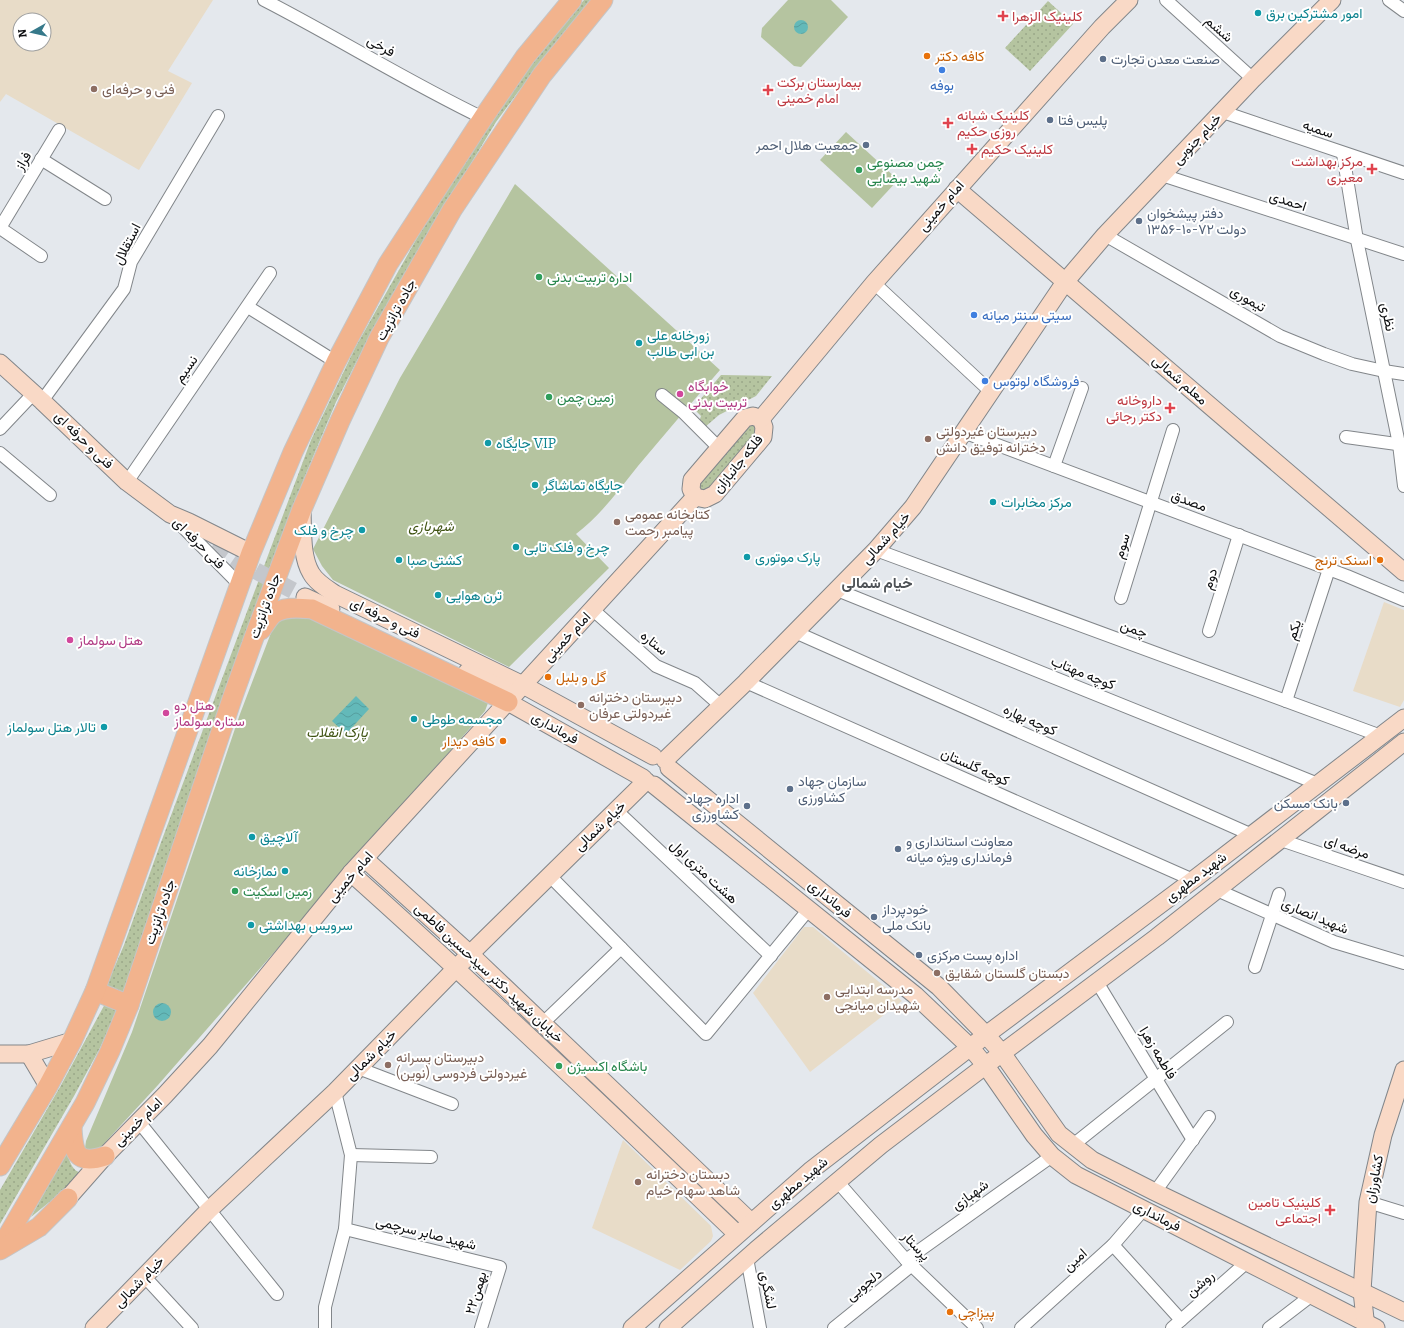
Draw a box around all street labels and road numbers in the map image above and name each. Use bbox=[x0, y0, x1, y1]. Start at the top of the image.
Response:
street label: ششم bbox=[1202, 12, 1236, 46]
street label: فرخی bbox=[364, 31, 398, 61]
street label: خیام جنوبی bbox=[1169, 110, 1225, 168]
street label: سميه bbox=[1300, 116, 1336, 142]
street label: فراز bbox=[10, 149, 35, 174]
street label: امام خمینی bbox=[914, 177, 968, 235]
street label: احمدی bbox=[1267, 187, 1309, 215]
street label: استقلال bbox=[109, 221, 145, 268]
street label: جاده ترانزیت bbox=[372, 276, 420, 344]
street label: تیموری bbox=[1227, 282, 1269, 316]
street label: نظری bbox=[1377, 301, 1399, 333]
street label: معلم شمالی bbox=[1149, 351, 1211, 409]
street label: نسيم bbox=[171, 352, 202, 386]
street label: فنی و حرفه ای bbox=[51, 408, 117, 472]
street label: فلکه جانبازان bbox=[709, 431, 767, 497]
street label: مصدق bbox=[1169, 487, 1209, 515]
street label: خیام شمالی bbox=[858, 508, 914, 568]
street label: فنی حرفه ای bbox=[170, 514, 228, 572]
street label: سوم bbox=[1110, 531, 1134, 561]
street label: دوم bbox=[1199, 566, 1221, 592]
street label: جاده ترانزیت bbox=[245, 571, 285, 641]
street label: فنی و حرفه ای bbox=[347, 594, 423, 642]
street label: امام خمینی bbox=[540, 609, 594, 665]
street label: چمن bbox=[1118, 616, 1150, 643]
street label: یکم bbox=[1283, 618, 1305, 642]
street label: ستاره bbox=[637, 627, 671, 659]
street label: کوچه مهتاب bbox=[1048, 652, 1118, 694]
street label: کوچه بهاره bbox=[1000, 701, 1059, 740]
street label: فرمانداری bbox=[528, 708, 582, 748]
street label: کوچه گلستان bbox=[938, 744, 1012, 790]
street label: خیام شمالی bbox=[571, 797, 629, 855]
street label: مرضه ای bbox=[1322, 831, 1372, 863]
street label: هشت متری اول bbox=[666, 836, 742, 909]
street label: امام خمینی bbox=[323, 848, 377, 906]
street label: شهید مطهری bbox=[1162, 848, 1230, 906]
street label: فرمانداری bbox=[805, 876, 855, 922]
street label: جاده ترانزیت bbox=[141, 877, 179, 947]
street label: شهید انصاری bbox=[1279, 894, 1351, 938]
street label: خیابان شهید دکتر سیدحسین فاطمی bbox=[411, 900, 567, 1046]
street label: فاطمه زهرا bbox=[1136, 1024, 1180, 1082]
street label: خیام شمالی bbox=[342, 1026, 400, 1084]
street label: امام خمینی bbox=[110, 1094, 166, 1150]
street label: شهید مطهری bbox=[765, 1153, 831, 1213]
street label: کشاورزان bbox=[1361, 1153, 1387, 1205]
street label: شهبازی bbox=[948, 1176, 992, 1214]
street label: فرمانداری bbox=[1130, 1197, 1184, 1235]
street label: شهید صابر سرچمی bbox=[374, 1212, 478, 1255]
street label: پرستار bbox=[897, 1227, 934, 1265]
street label: امین bbox=[1060, 1245, 1090, 1275]
street label: خیام شمالی bbox=[110, 1253, 168, 1311]
street label: دلجویی bbox=[842, 1265, 886, 1305]
street label: روشن bbox=[1182, 1267, 1218, 1301]
street label: ۲۲بهمن bbox=[461, 1270, 491, 1316]
street label: لشگری bbox=[756, 1270, 780, 1310]

